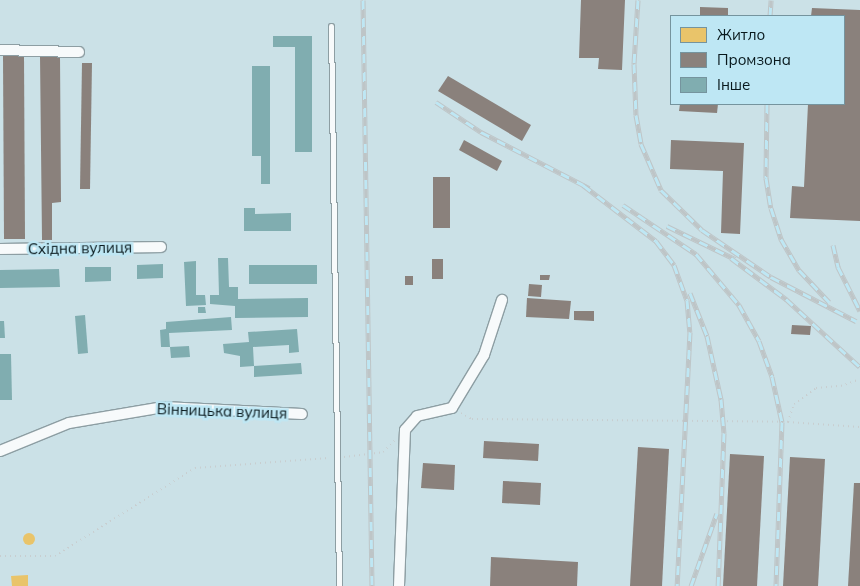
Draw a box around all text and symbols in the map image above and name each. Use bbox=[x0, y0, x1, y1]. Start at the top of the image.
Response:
legend bbox=[670, 15, 845, 105]
text: Житло bbox=[717, 25, 765, 44]
text: Промзона bbox=[717, 50, 791, 69]
text: Інше bbox=[717, 75, 750, 94]
street label: Східна вулиця bbox=[28, 238, 132, 258]
street label: Вінницька вулиця bbox=[156, 400, 288, 422]

